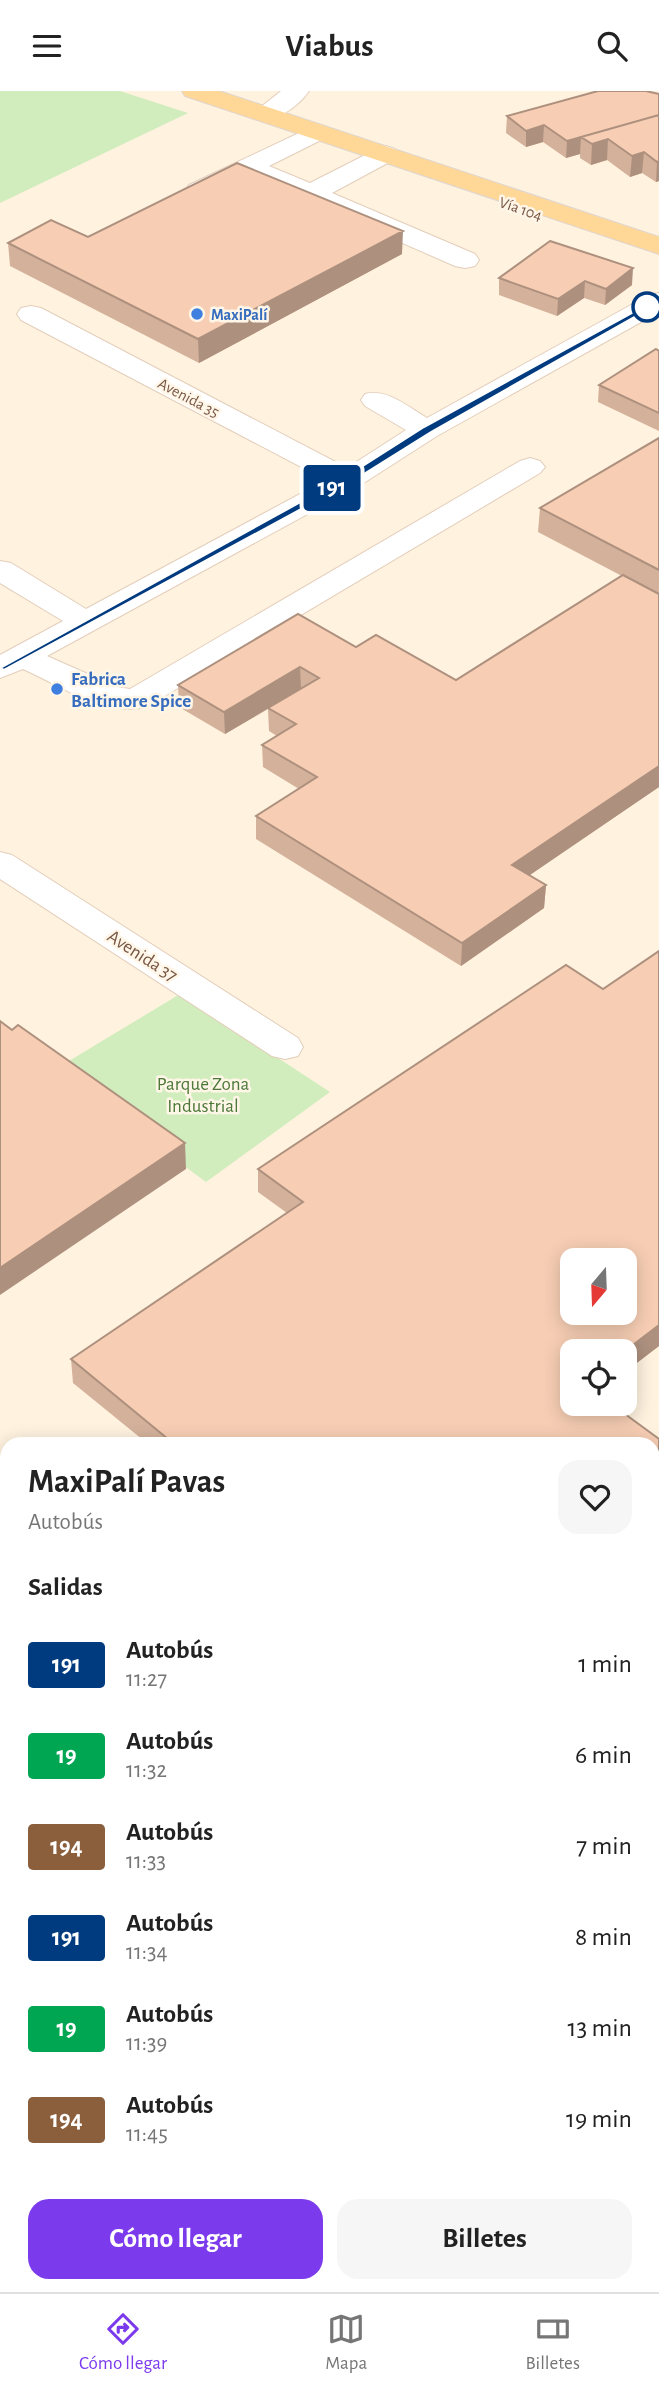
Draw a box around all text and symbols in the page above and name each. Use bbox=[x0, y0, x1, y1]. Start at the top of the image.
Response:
icon: menu bbox=[28, 27, 66, 65]
icon: search bbox=[593, 27, 631, 65]
text: Viabus bbox=[285, 30, 374, 62]
street label: Vía 104 bbox=[497, 194, 545, 224]
unlabelled marker bbox=[632, 292, 659, 322]
marker: MaxiPalí bbox=[189, 306, 205, 322]
place label: MaxiPalí bbox=[211, 307, 268, 323]
street label: Avenida 35 bbox=[155, 375, 222, 421]
line badge: 191 bbox=[292, 465, 372, 511]
text: 191 bbox=[318, 476, 346, 500]
place label: Fabrica Baltimore Spice bbox=[71, 670, 191, 711]
marker: Fabrica Baltimore Spice bbox=[49, 681, 65, 697]
street label: Avenida 37 bbox=[104, 927, 181, 986]
park label: Parque Zona Industrial bbox=[157, 1075, 250, 1116]
north arrow bbox=[560, 1248, 637, 1325]
map controls bbox=[560, 1248, 637, 1416]
button: locate bbox=[560, 1339, 637, 1416]
button: heart bbox=[558, 1460, 632, 1534]
text: MaxiPalí Pavas bbox=[28, 1466, 225, 1499]
text: Autobús bbox=[28, 1511, 103, 1534]
text: Salidas bbox=[28, 1574, 103, 1600]
text: Autobús bbox=[126, 1637, 213, 1663]
text: 1 min bbox=[578, 1651, 632, 1677]
text: 191 bbox=[52, 1653, 81, 1677]
text: 11:27 bbox=[126, 1668, 167, 1691]
text: Autobús bbox=[126, 1728, 213, 1754]
text: 6 min bbox=[575, 1742, 632, 1768]
text: 19 bbox=[56, 1744, 77, 1768]
text: 11:32 bbox=[126, 1759, 167, 1782]
text: Autobús bbox=[126, 1819, 213, 1845]
text: 7 min bbox=[576, 1833, 632, 1859]
text: 194 bbox=[50, 1835, 83, 1859]
text: 11:33 bbox=[126, 1850, 166, 1873]
text: Autobús bbox=[126, 1910, 213, 1936]
text: 8 min bbox=[575, 1924, 632, 1950]
text: 191 bbox=[52, 1926, 81, 1950]
text: 11:34 bbox=[126, 1941, 168, 1964]
text: Autobús bbox=[126, 2001, 213, 2027]
text: 13 min bbox=[568, 2015, 632, 2041]
text: 19 bbox=[56, 2017, 77, 2041]
text: 11:39 bbox=[126, 2032, 167, 2055]
text: Autobús bbox=[126, 2092, 213, 2118]
text: 19 min bbox=[566, 2106, 632, 2132]
text: 194 bbox=[50, 2108, 83, 2132]
text: 11:45 bbox=[126, 2123, 168, 2146]
button: Cómo llegar bbox=[28, 2199, 323, 2279]
button: Billetes bbox=[337, 2199, 632, 2279]
tab: Cómo llegar bbox=[79, 2310, 167, 2375]
tab: Mapa bbox=[325, 2310, 367, 2375]
tab: Billetes bbox=[525, 2310, 580, 2375]

